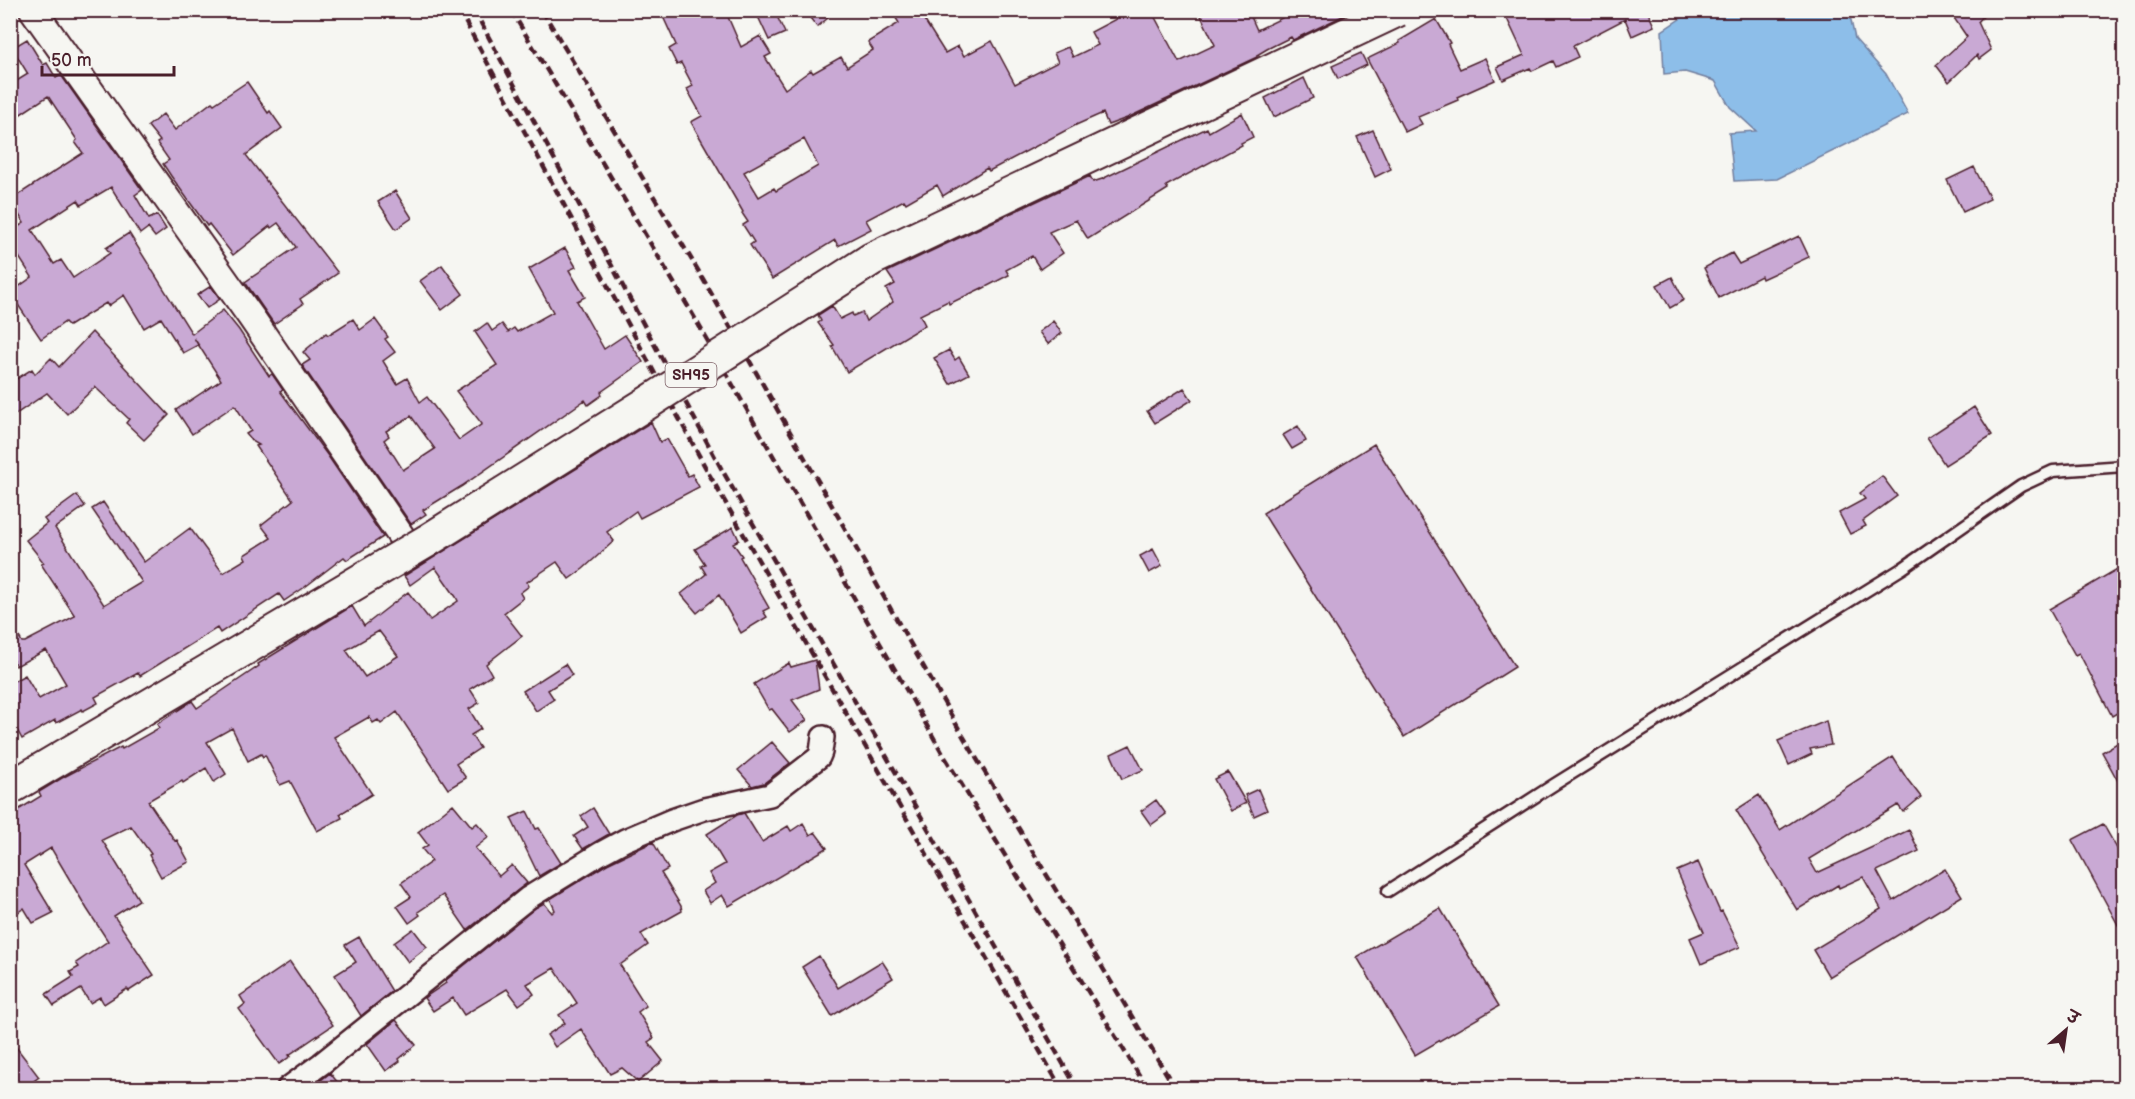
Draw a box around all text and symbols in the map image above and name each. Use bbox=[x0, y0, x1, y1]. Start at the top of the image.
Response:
scale bar bbox=[42, 39, 174, 77]
text: 50 m bbox=[51, 50, 92, 71]
road number: SH95 bbox=[666, 363, 716, 387]
north arrow bbox=[2036, 1000, 2096, 1060]
text: उ bbox=[2062, 1006, 2083, 1030]

